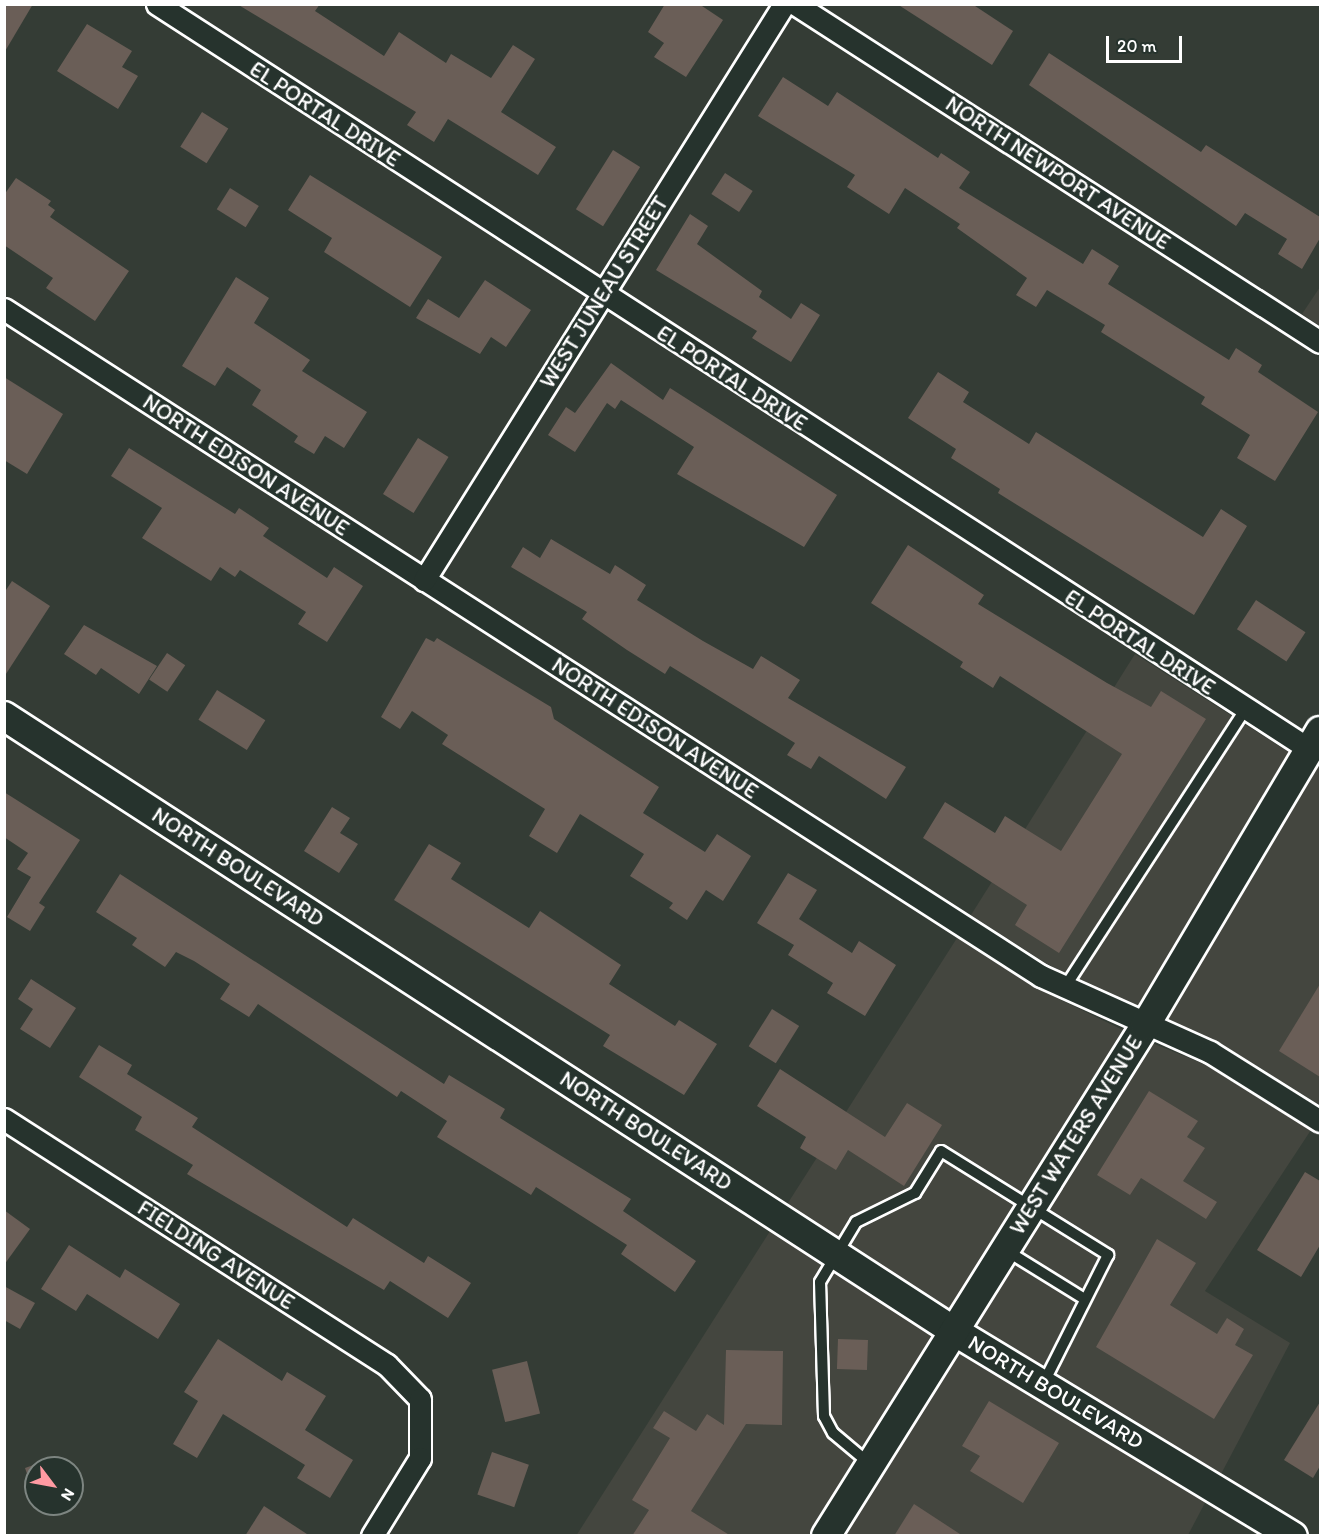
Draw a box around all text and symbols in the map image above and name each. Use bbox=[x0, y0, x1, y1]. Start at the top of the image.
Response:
scale bar bbox=[1109, 24, 1186, 62]
text: 20 m bbox=[1117, 35, 1157, 57]
street label: EL PORTAL DRIVE bbox=[245, 55, 405, 173]
street label: NORTH NEWPORT AVENUE bbox=[941, 91, 1175, 255]
street label: WEST JUNEAU STREET bbox=[534, 191, 674, 393]
street label: EL PORTAL DRIVE bbox=[652, 319, 812, 437]
street label: NORTH EDISON AVENUE bbox=[139, 389, 353, 541]
street label: EL PORTAL DRIVE bbox=[1060, 583, 1220, 701]
street label: NORTH EDISON AVENUE bbox=[548, 652, 762, 804]
street label: NORTH BOULEVARD bbox=[147, 802, 329, 932]
street label: WEST WATERS AVENUE bbox=[1004, 1031, 1148, 1239]
street label: NORTH BOULEVARD bbox=[555, 1066, 737, 1196]
street label: FIELDING AVENUE bbox=[133, 1195, 299, 1315]
street label: NORTH BOULEVARD bbox=[964, 1329, 1148, 1455]
north arrow bbox=[24, 1456, 84, 1516]
text: N bbox=[57, 1485, 79, 1504]

